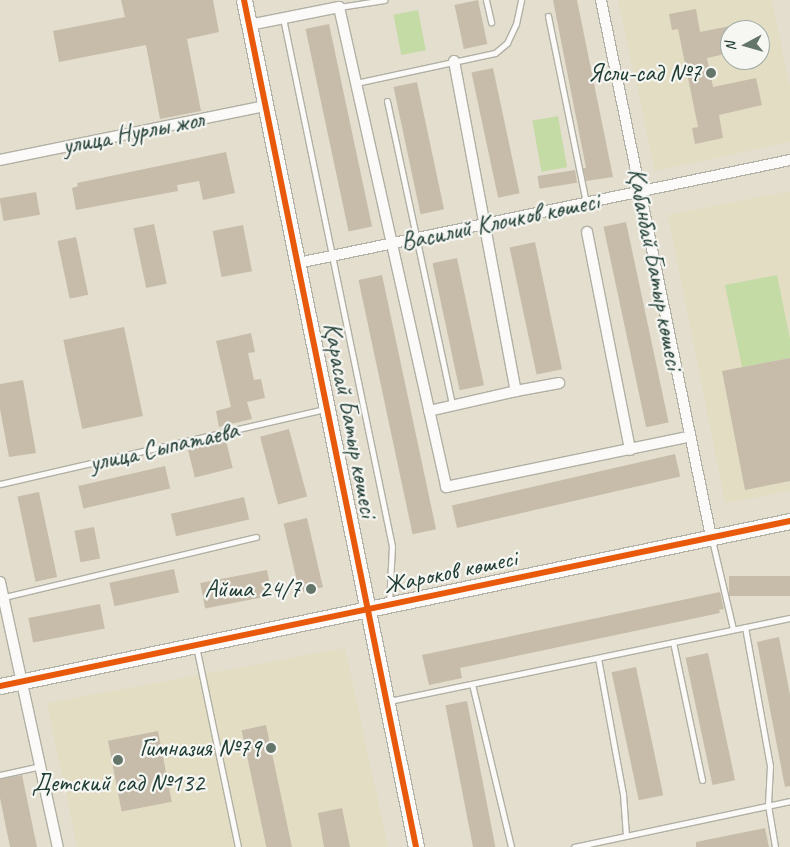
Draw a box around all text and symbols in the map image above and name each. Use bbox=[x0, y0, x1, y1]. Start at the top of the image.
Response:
north arrow bbox=[720, 20, 770, 70]
text: N bbox=[722, 41, 739, 52]
place label: Ясли-сад №7 bbox=[588, 58, 701, 88]
marker: Ясли-сад №7 bbox=[705, 67, 717, 79]
street label: улица Нурлы жол bbox=[61, 105, 205, 161]
street label: Қабанбай Батыр көшесі bbox=[621, 166, 689, 372]
street label: Василий Клочков көшесі bbox=[398, 186, 602, 258]
street label: Қарасай Батыр көшесі bbox=[316, 320, 384, 520]
street label: улица Сыпатаева bbox=[87, 415, 241, 479]
street label: Жароков көшесі bbox=[380, 543, 520, 601]
place label: Айша 24/7 bbox=[205, 574, 301, 604]
marker: Айша 24/7 bbox=[305, 583, 317, 595]
place label: Гимназия №79 bbox=[140, 733, 261, 763]
marker: Гимназия №79 bbox=[265, 742, 277, 754]
marker: Детский сад №132 bbox=[112, 754, 124, 766]
place label: Детский сад №132 bbox=[32, 768, 204, 798]

